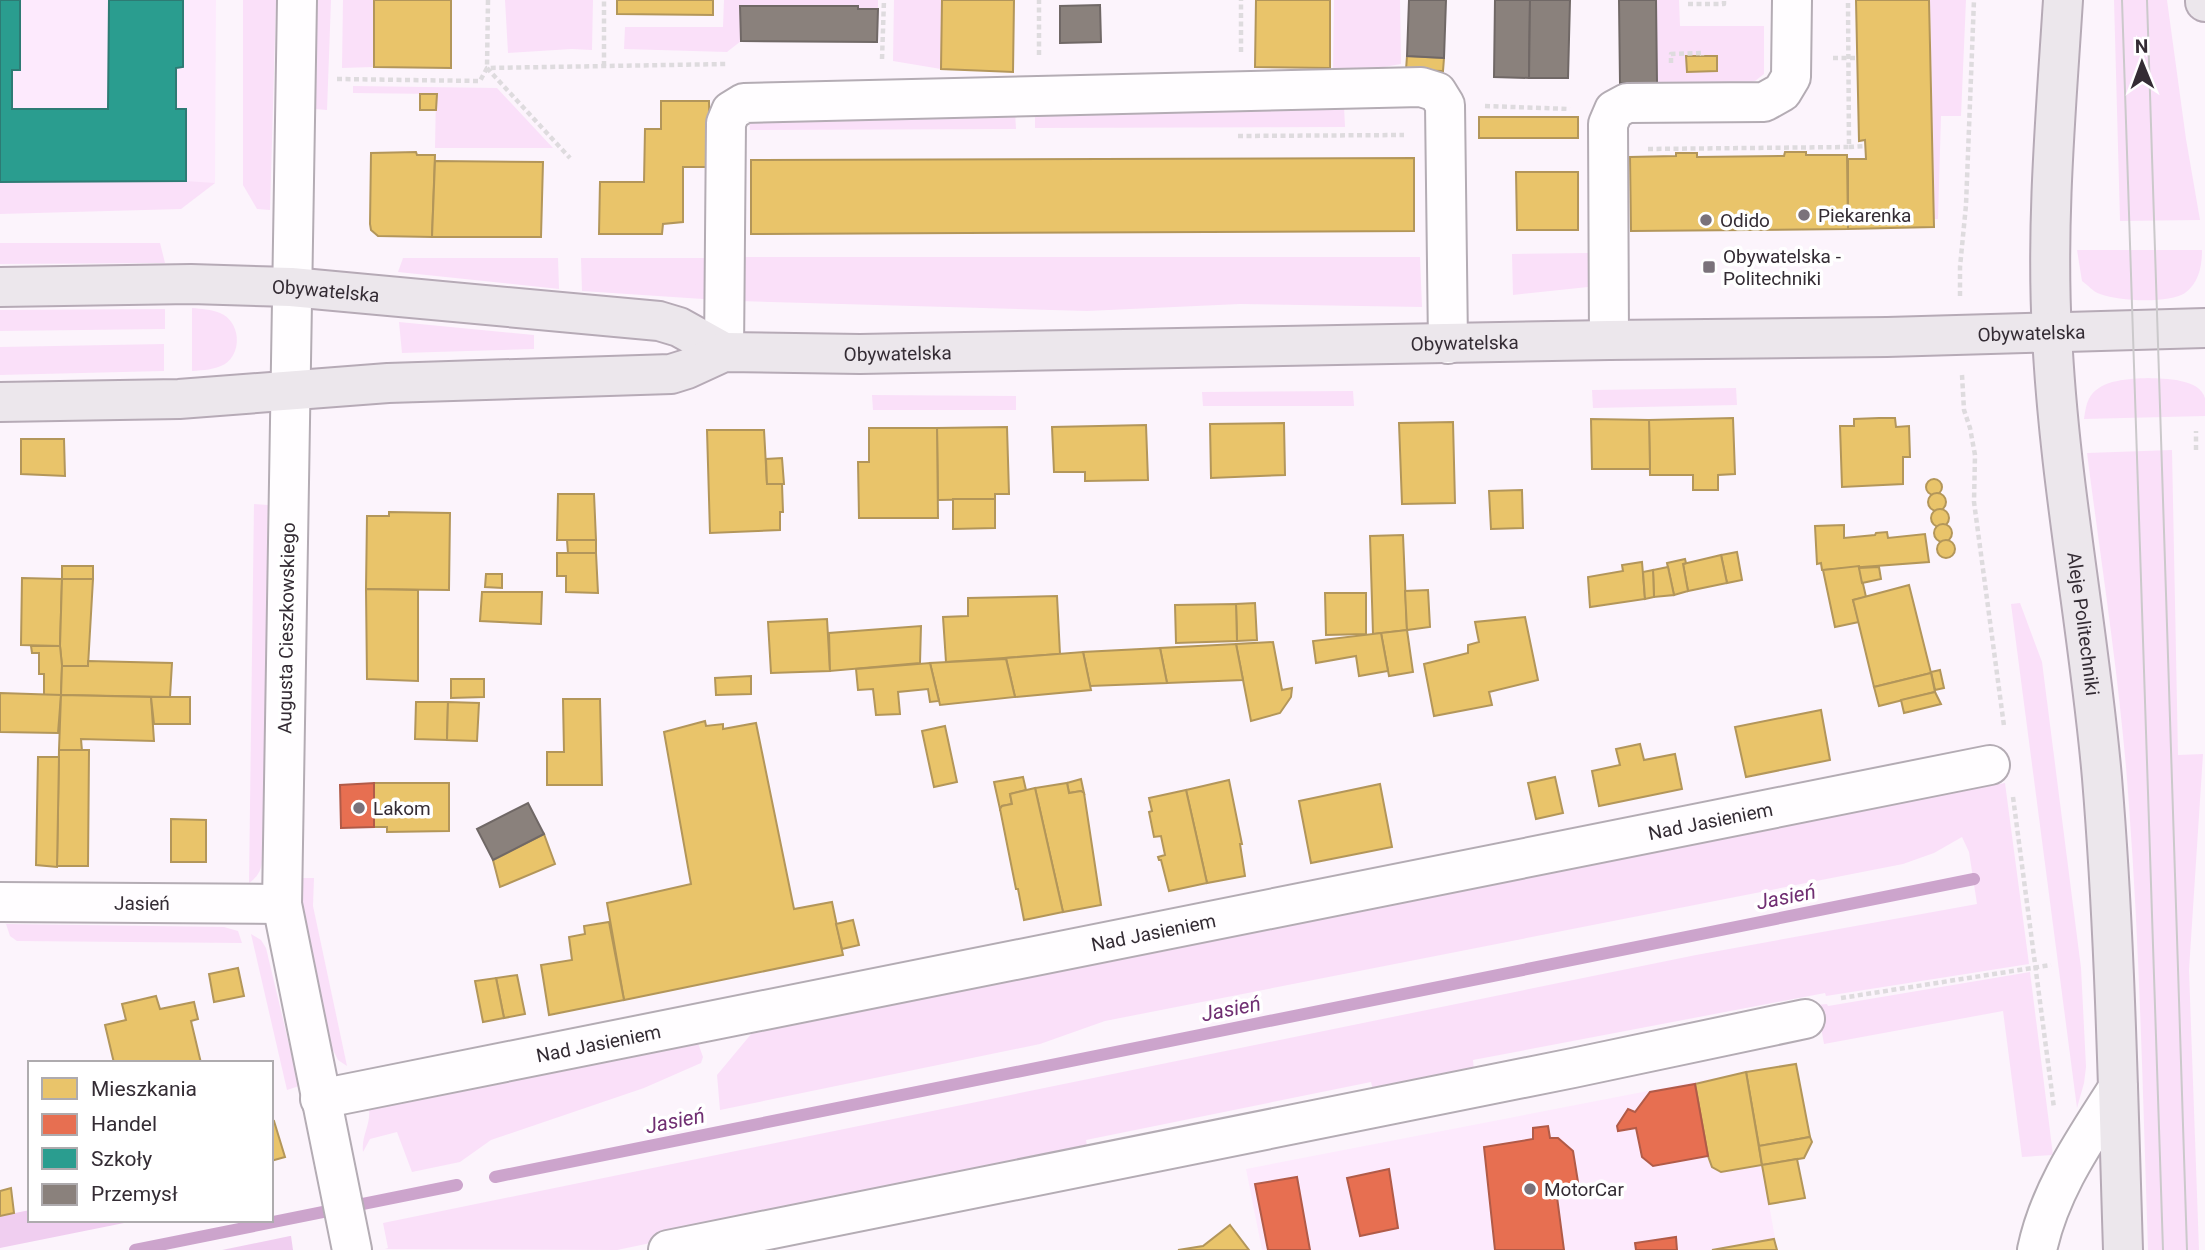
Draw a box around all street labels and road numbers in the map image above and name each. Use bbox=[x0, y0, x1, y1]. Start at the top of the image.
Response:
street label: Obywatelska bbox=[272, 275, 381, 307]
street label: Obywatelska bbox=[1977, 320, 2086, 346]
street label: Obywatelska bbox=[1410, 331, 1519, 356]
street label: Obywatelska bbox=[844, 341, 952, 366]
street label: Augusta Cieszkowskiego bbox=[273, 522, 300, 734]
street label: Aleje Politechniki bbox=[2062, 551, 2104, 697]
street label: Nad Jasieniem bbox=[1646, 798, 1775, 845]
street label: Jasień bbox=[114, 892, 170, 915]
street label: Nad Jasieniem bbox=[1089, 909, 1218, 956]
street label: Nad Jasieniem bbox=[534, 1020, 663, 1067]

